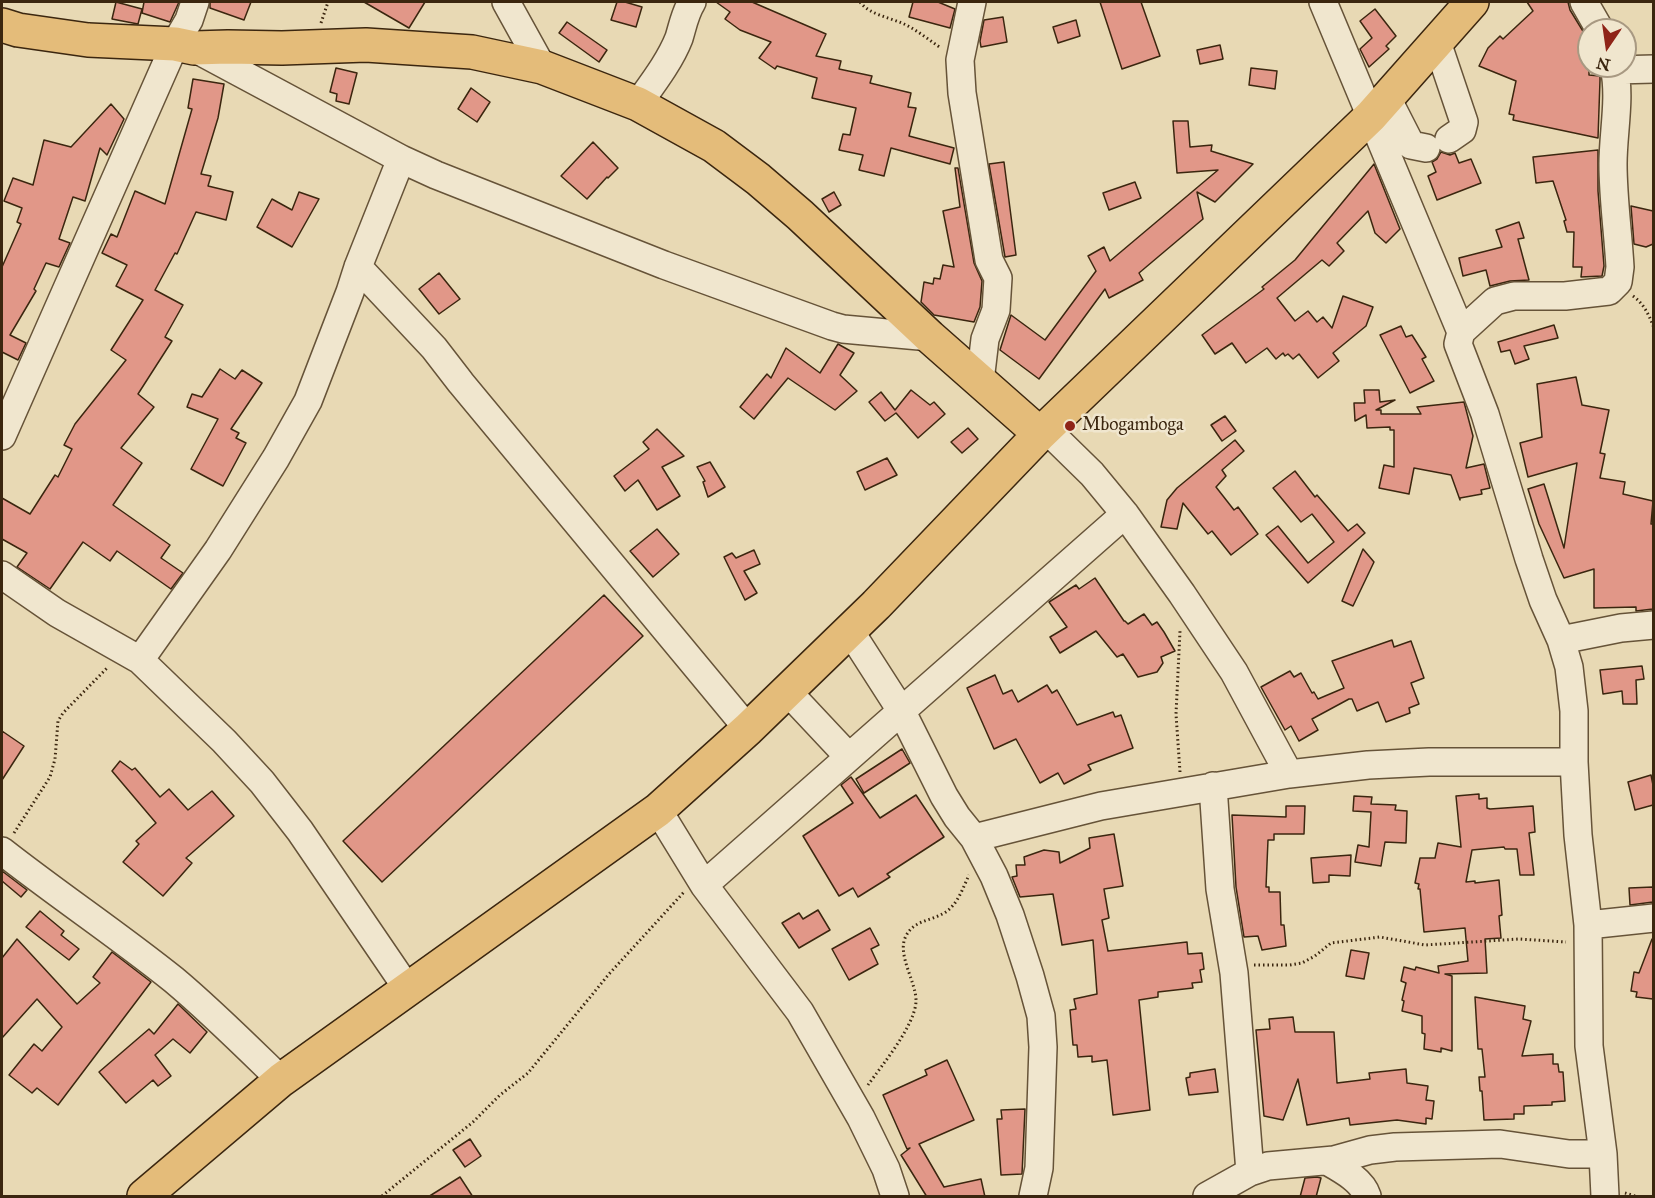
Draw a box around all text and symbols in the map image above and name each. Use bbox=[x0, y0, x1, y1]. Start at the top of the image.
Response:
north arrow bbox=[1577, 18, 1637, 78]
text: N bbox=[1595, 53, 1612, 75]
place label: Mbogamboga bbox=[1082, 415, 1183, 437]
marker: Mbogamboga bbox=[1063, 419, 1077, 433]

